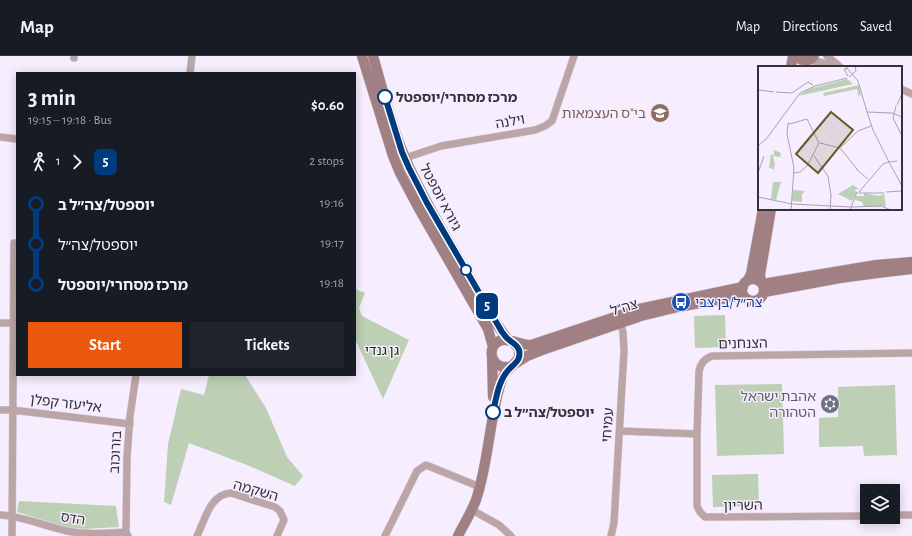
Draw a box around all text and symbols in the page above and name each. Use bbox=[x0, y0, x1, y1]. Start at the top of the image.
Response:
text: Map bbox=[20, 18, 54, 37]
text: Map bbox=[736, 20, 760, 34]
text: Directions bbox=[782, 20, 838, 34]
text: Saved bbox=[860, 20, 892, 34]
inset map bbox=[758, 66, 902, 210]
text: 3 min bbox=[28, 87, 76, 109]
marker: מרכז מסחרי/יוספטל bbox=[377, 89, 393, 105]
place label: מרכז מסחרי/יוספטל bbox=[396, 91, 517, 105]
text: $0.60 bbox=[311, 98, 344, 113]
school or university icon: בי"ס העצמאות bbox=[649, 102, 671, 124]
place label: בי"ס העצמאות bbox=[562, 107, 646, 121]
street label: וילנה bbox=[494, 113, 526, 131]
text: 19:15 – 19:18 · Bus bbox=[28, 114, 112, 127]
icon: walk bbox=[28, 151, 50, 173]
icon: forward bbox=[66, 151, 88, 173]
text: 1 bbox=[56, 155, 60, 168]
text: 5 bbox=[102, 155, 109, 169]
text: 2 stops bbox=[309, 155, 344, 168]
street label: גיורא יוספטל bbox=[417, 162, 463, 233]
text: 19:16 bbox=[320, 197, 344, 210]
text: יוספטל/צה״ל ב bbox=[58, 198, 155, 213]
text: 19:17 bbox=[321, 237, 344, 250]
text: יוספטל/צה״ל bbox=[58, 238, 138, 253]
unlabelled marker bbox=[460, 264, 472, 276]
text: 19:18 bbox=[320, 277, 344, 290]
text: מרכז מסחרי/יוספטל bbox=[58, 278, 188, 293]
bus stop icon: צה״ל/בן צבי bbox=[670, 291, 692, 313]
line badge: 5 bbox=[474, 293, 500, 319]
place label: צה״ל/בן צבי bbox=[695, 296, 763, 310]
street label: צה"ל bbox=[609, 297, 640, 319]
text: 5 bbox=[484, 299, 490, 313]
button: Start bbox=[28, 322, 182, 368]
button: Tickets bbox=[190, 322, 344, 368]
street label: הצנחנים bbox=[718, 337, 768, 351]
park label: גן גנדי bbox=[365, 344, 399, 358]
place label: אהבת ישראל הטהורה bbox=[741, 390, 816, 420]
street label: אליעזר קפלן bbox=[29, 393, 102, 415]
synagogue icon: אהבת ישראל הטהורה bbox=[819, 393, 841, 415]
marker: יוספטל/צה״ל ב bbox=[485, 404, 501, 420]
place label: יוספטל/צה״ל ב bbox=[504, 406, 594, 420]
street label: עמיחי bbox=[600, 407, 616, 443]
street label: בורוכוב bbox=[108, 430, 124, 474]
street label: השקמה bbox=[232, 478, 280, 504]
map controls bbox=[860, 484, 900, 524]
button: layers bbox=[860, 484, 900, 524]
street label: השריון bbox=[723, 499, 763, 513]
street label: הדס bbox=[59, 510, 86, 528]

